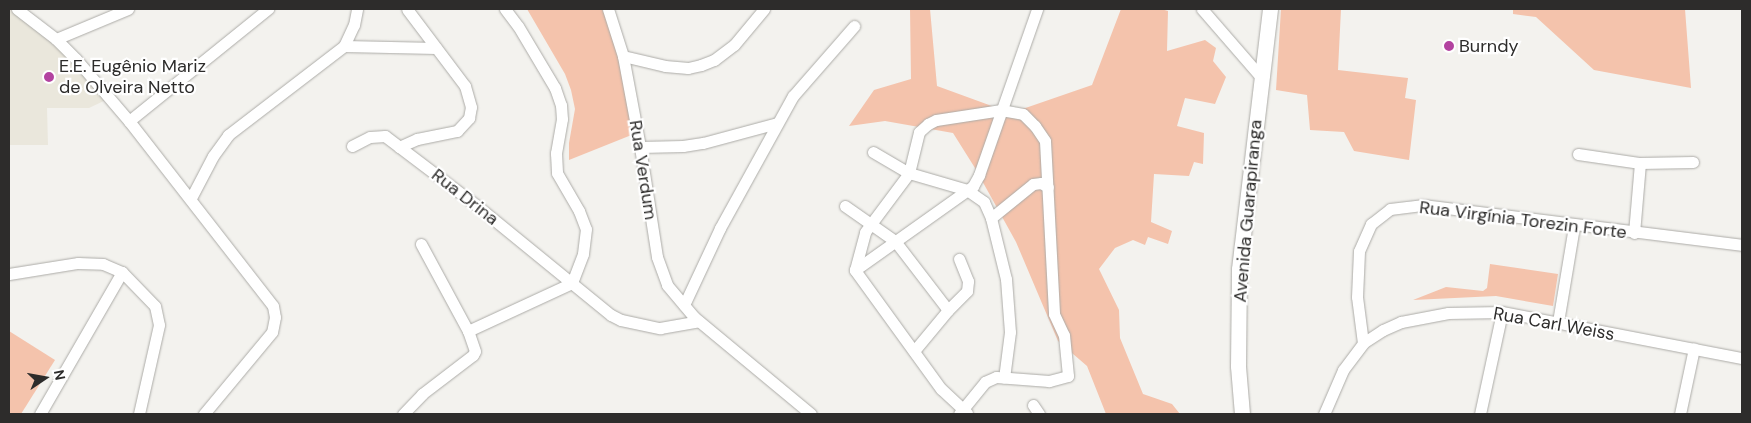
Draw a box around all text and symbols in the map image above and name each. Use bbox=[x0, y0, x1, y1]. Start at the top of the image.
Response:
place label: Burndy bbox=[1459, 35, 1518, 57]
marker: Burndy bbox=[1443, 40, 1455, 52]
place label: E.E. Eugênio Mariz de Olveira Netto bbox=[59, 56, 206, 98]
marker: E.E. Eugênio Mariz de Olveira Netto bbox=[43, 71, 55, 83]
street label: Rua Verdum bbox=[624, 119, 662, 221]
street label: Avenida Guarapiranga bbox=[1229, 119, 1267, 303]
street label: Rua Drina bbox=[427, 164, 503, 230]
street label: Rua Virgínia Torezin Forte bbox=[1418, 197, 1628, 243]
street label: Rua Carl Weiss bbox=[1492, 303, 1616, 345]
north arrow bbox=[20, 353, 70, 403]
text: N bbox=[50, 368, 70, 382]

